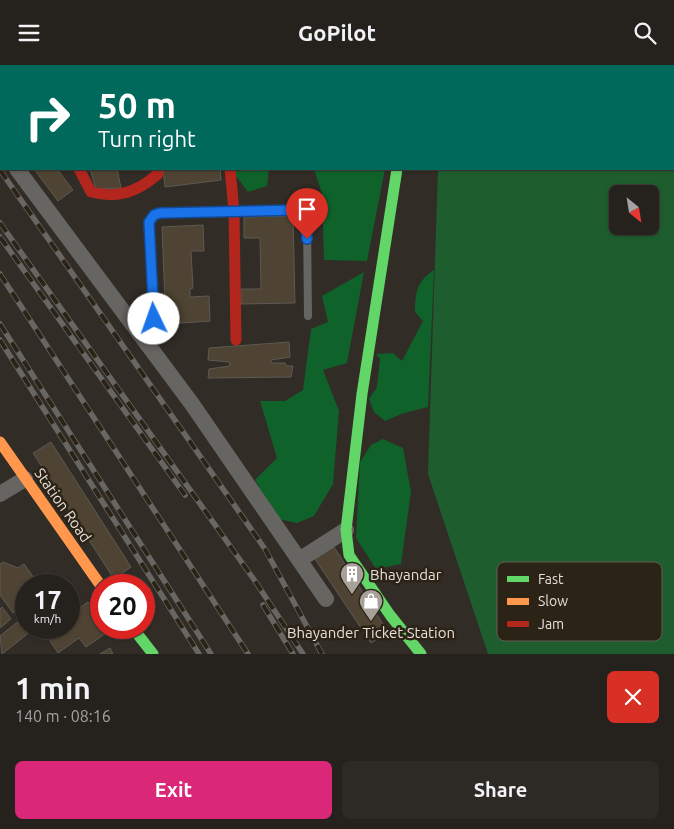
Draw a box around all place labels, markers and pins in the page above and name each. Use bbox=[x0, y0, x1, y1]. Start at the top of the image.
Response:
pin bbox=[286, 188, 328, 239]
building icon: Bhayandar bbox=[339, 561, 365, 595]
place label: Bhayandar bbox=[370, 566, 442, 583]
shop icon: Bhayander Ticket Station bbox=[358, 588, 384, 622]
place label: Bhayander Ticket Station bbox=[287, 624, 455, 641]

